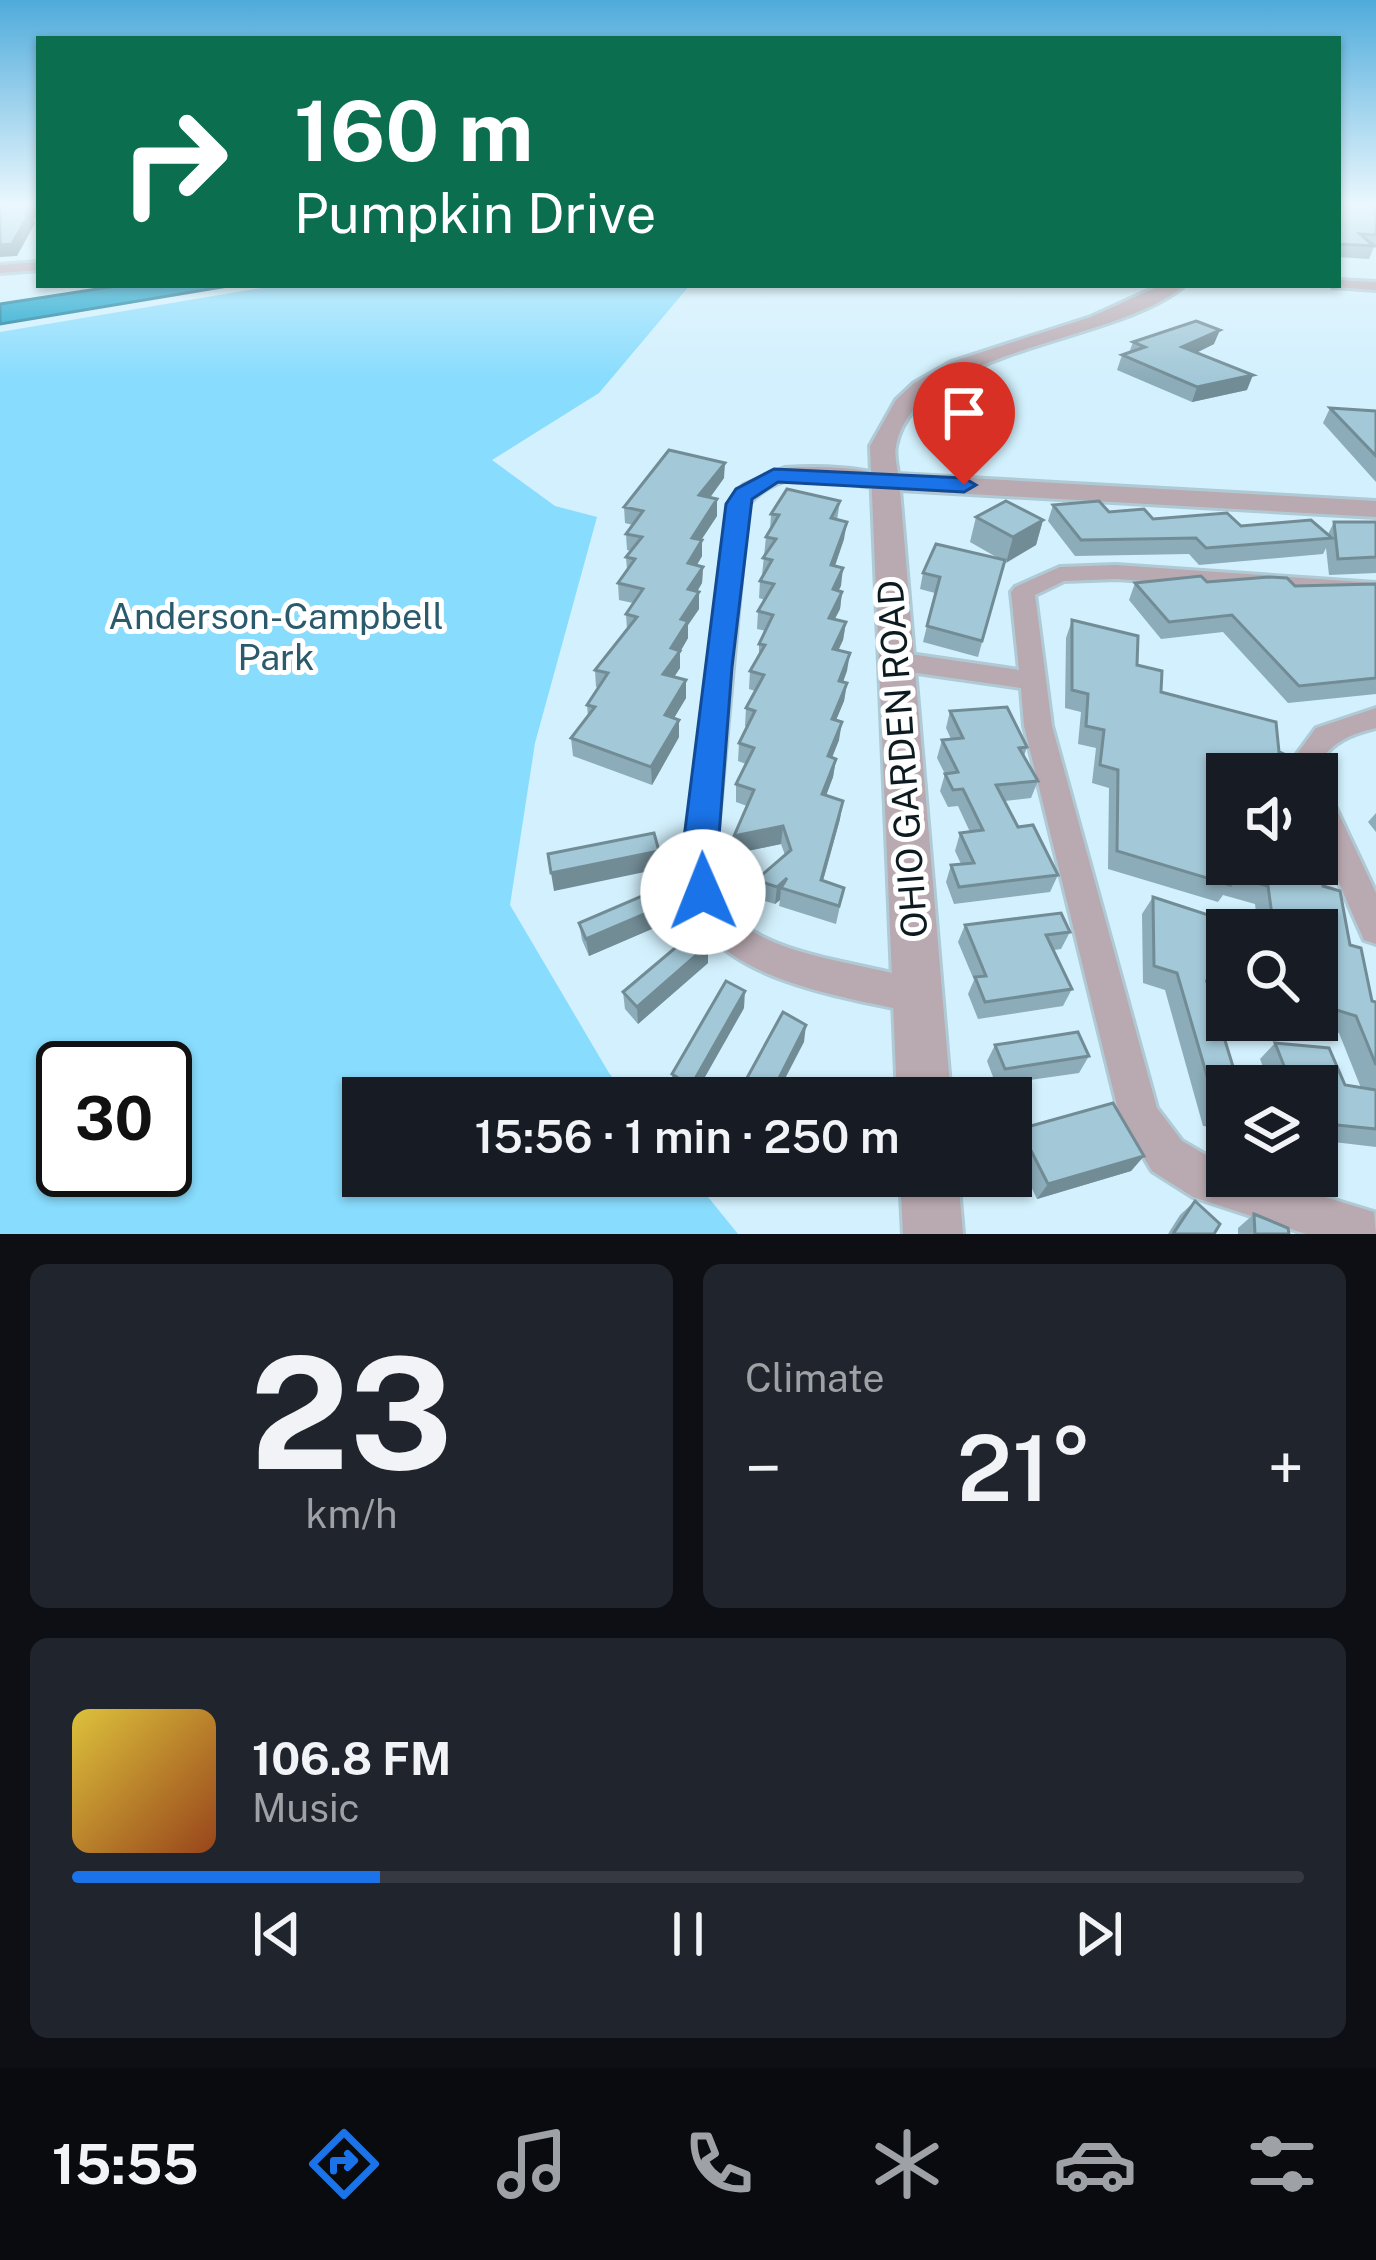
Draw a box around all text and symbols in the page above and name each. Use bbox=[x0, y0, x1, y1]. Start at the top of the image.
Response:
text: 160 m bbox=[294, 81, 533, 180]
icon: right bbox=[96, 84, 252, 240]
text: Pumpkin Drive bbox=[294, 182, 656, 245]
pin bbox=[913, 362, 1015, 485]
icon: arrive bbox=[931, 380, 997, 446]
street label: OHIO GARDEN ROAD bbox=[869, 579, 935, 939]
park label: Anderson-Campbell Park bbox=[108, 595, 444, 678]
map controls bbox=[1206, 753, 1338, 1197]
button: sound bbox=[1206, 753, 1338, 885]
position arrow bbox=[640, 829, 766, 955]
button: search bbox=[1206, 909, 1338, 1041]
speed limit sign: 30 bbox=[36, 1041, 192, 1197]
button: layers bbox=[1206, 1065, 1338, 1197]
text: 15:56 · 1 min · 250 m bbox=[474, 1110, 900, 1163]
text: 23 bbox=[250, 1321, 453, 1504]
text: Climate bbox=[745, 1355, 885, 1401]
text: 21° bbox=[957, 1415, 1092, 1521]
text: − bbox=[745, 1429, 782, 1507]
text: + bbox=[1267, 1429, 1304, 1507]
text: km/h bbox=[306, 1491, 397, 1537]
text: 106.8 FM bbox=[252, 1732, 451, 1785]
text: Music bbox=[252, 1785, 360, 1831]
icon: previous bbox=[244, 1901, 310, 1967]
icon: pause bbox=[655, 1901, 721, 1967]
icon: next bbox=[1066, 1901, 1132, 1967]
icon: directions bbox=[302, 2122, 386, 2206]
icon: music bbox=[490, 2122, 574, 2206]
icon: phone bbox=[677, 2122, 761, 2206]
icon: climate bbox=[865, 2122, 949, 2206]
icon: car bbox=[1053, 2122, 1137, 2206]
icon: filters bbox=[1240, 2122, 1324, 2206]
text: 15:55 bbox=[52, 2133, 199, 2196]

